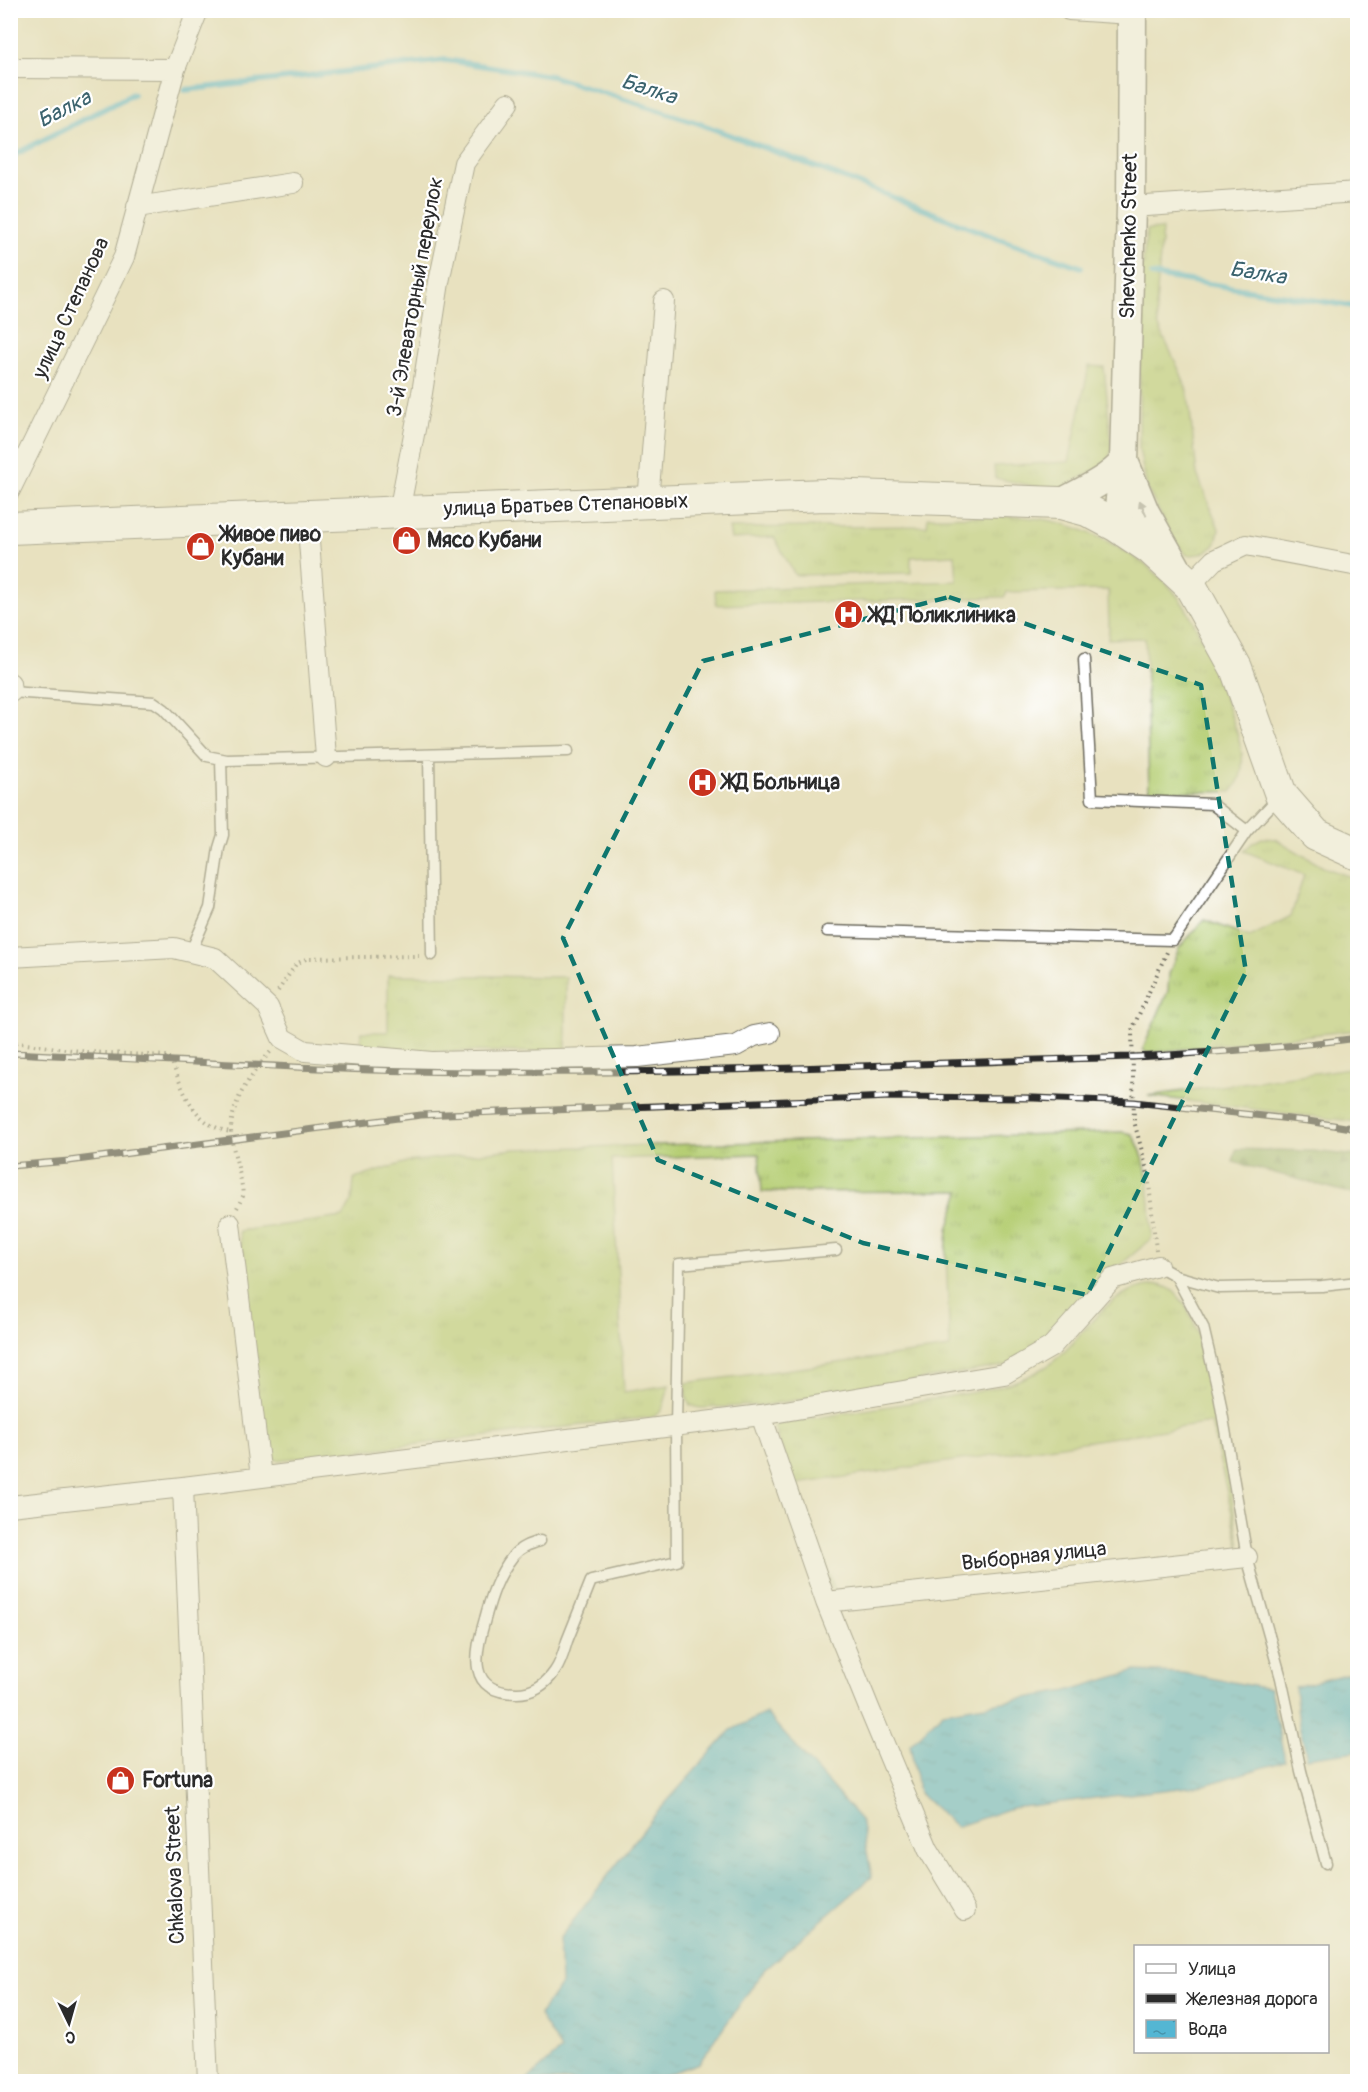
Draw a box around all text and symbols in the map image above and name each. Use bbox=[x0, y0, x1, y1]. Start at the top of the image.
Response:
water label: Балка bbox=[618, 67, 682, 112]
water label: Балка bbox=[32, 83, 97, 134]
street label: Shevchenko Street bbox=[1114, 152, 1144, 319]
street label: 3-й Элеваторный переулок bbox=[381, 175, 449, 419]
street label: улица Степанова bbox=[26, 233, 116, 384]
water label: Балка bbox=[1228, 255, 1290, 292]
street label: улица Братьев Степановых bbox=[442, 487, 689, 523]
one-way arrow bbox=[1138, 498, 1148, 516]
place label: Живое пиво Кубани bbox=[217, 521, 322, 572]
shop icon: Мясо Кубани bbox=[390, 524, 422, 556]
place label: Мясо Кубани bbox=[427, 527, 542, 554]
shop icon: Живое пиво Кубани bbox=[184, 530, 216, 562]
hospital icon: ЖД Поликлиника bbox=[833, 599, 865, 631]
place label: ЖД Поликлиника bbox=[866, 602, 1016, 629]
hospital icon: ЖД Больница bbox=[686, 766, 718, 798]
place label: ЖД Больница bbox=[719, 769, 840, 796]
street label: Выборная улица bbox=[960, 1535, 1108, 1577]
shop icon: Fortuna bbox=[105, 1764, 137, 1796]
place label: Fortuna bbox=[142, 1767, 213, 1794]
street label: Chkalova Street bbox=[159, 1805, 191, 1945]
legend bbox=[1134, 1945, 1329, 2053]
text: Улица bbox=[1188, 1958, 1236, 1981]
text: Железная дорога bbox=[1185, 1988, 1318, 2011]
north arrow bbox=[39, 1993, 99, 2053]
text: Вода bbox=[1188, 2018, 1227, 2041]
text: С bbox=[64, 2027, 76, 2047]

